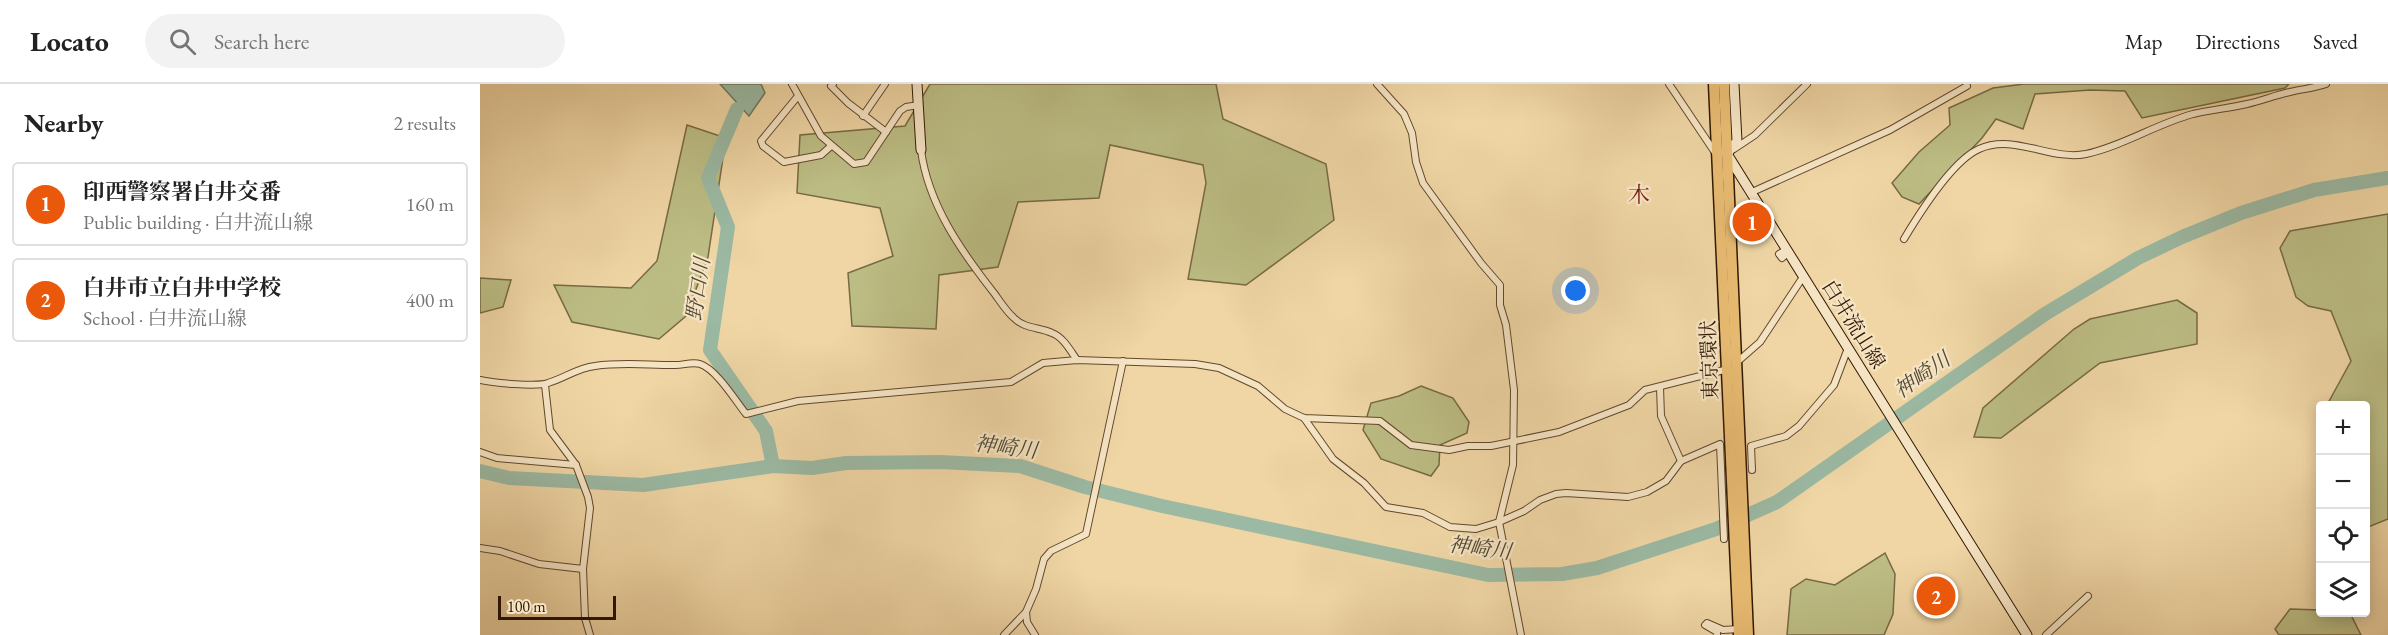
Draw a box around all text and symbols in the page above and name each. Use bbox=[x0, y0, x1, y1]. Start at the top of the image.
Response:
search box bbox=[145, 14, 565, 68]
text: Locato bbox=[30, 23, 109, 59]
icon: search bbox=[166, 25, 199, 58]
text: Search here bbox=[214, 27, 309, 56]
text: Map bbox=[2125, 28, 2162, 55]
text: Directions bbox=[2195, 28, 2280, 55]
text: Saved bbox=[2313, 28, 2358, 55]
text: Nearby bbox=[24, 106, 104, 140]
text: 2 results bbox=[393, 110, 456, 136]
text: 印西警察署白井交番 bbox=[83, 177, 281, 206]
district label: 木 bbox=[1628, 180, 1650, 209]
text: 1 bbox=[40, 191, 51, 217]
text: 160 m bbox=[406, 191, 454, 217]
pin: 1 bbox=[1732, 200, 1772, 244]
text: Public building · 白井流山線 bbox=[83, 209, 313, 235]
water label: 野口川 bbox=[680, 254, 716, 322]
text: 白井市立白井中学校 bbox=[83, 273, 281, 302]
street label: 白井流山線 bbox=[1816, 275, 1892, 373]
your location bbox=[1561, 276, 1590, 305]
text: 2 bbox=[40, 287, 51, 313]
text: 400 m bbox=[406, 287, 454, 313]
text: School · 白井流山線 bbox=[83, 305, 247, 331]
street label: 東京環状 bbox=[1695, 320, 1723, 400]
water label: 神崎川 bbox=[1888, 344, 1957, 404]
map controls bbox=[2316, 401, 2370, 617]
button: + bbox=[2316, 401, 2370, 455]
water label: 神崎川 bbox=[973, 429, 1041, 464]
button: − bbox=[2316, 455, 2370, 509]
button: locate bbox=[2316, 509, 2370, 563]
water label: 神崎川 bbox=[1447, 530, 1515, 565]
button: layers bbox=[2316, 563, 2370, 617]
pin: 2 bbox=[1916, 574, 1956, 618]
scale bar bbox=[498, 593, 616, 620]
text: 100 m bbox=[507, 596, 546, 617]

